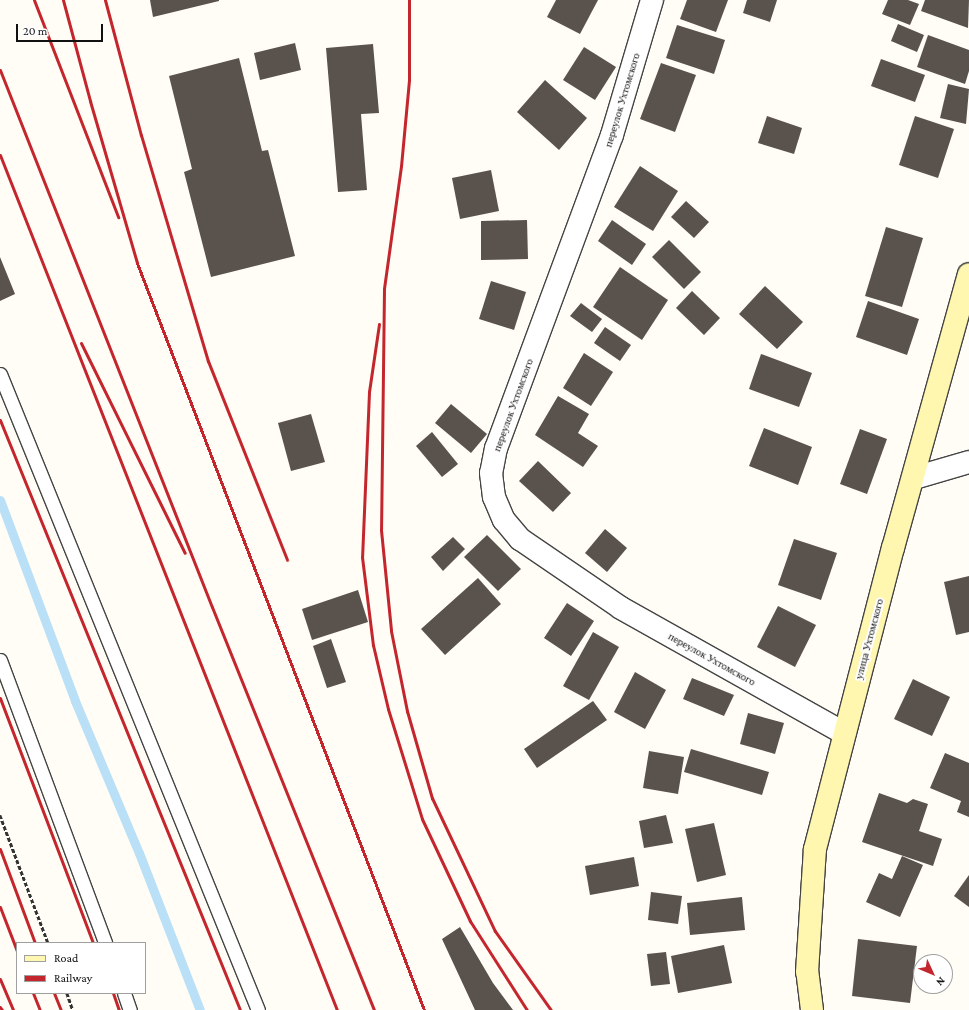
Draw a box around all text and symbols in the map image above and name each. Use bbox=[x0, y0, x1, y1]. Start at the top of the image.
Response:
scale bar bbox=[18, 16, 105, 42]
text: 20 m bbox=[23, 24, 47, 38]
street label: переулок Ухтомского bbox=[601, 51, 643, 149]
street label: переулок Ухтомского bbox=[490, 357, 536, 453]
street label: улица Ухтомского bbox=[852, 597, 886, 681]
street label: переулок Ухтомского bbox=[666, 629, 758, 689]
legend bbox=[16, 942, 146, 994]
text: Road bbox=[54, 951, 78, 965]
north arrow bbox=[913, 954, 953, 994]
text: Railway bbox=[54, 971, 92, 985]
text: N bbox=[934, 975, 948, 989]

